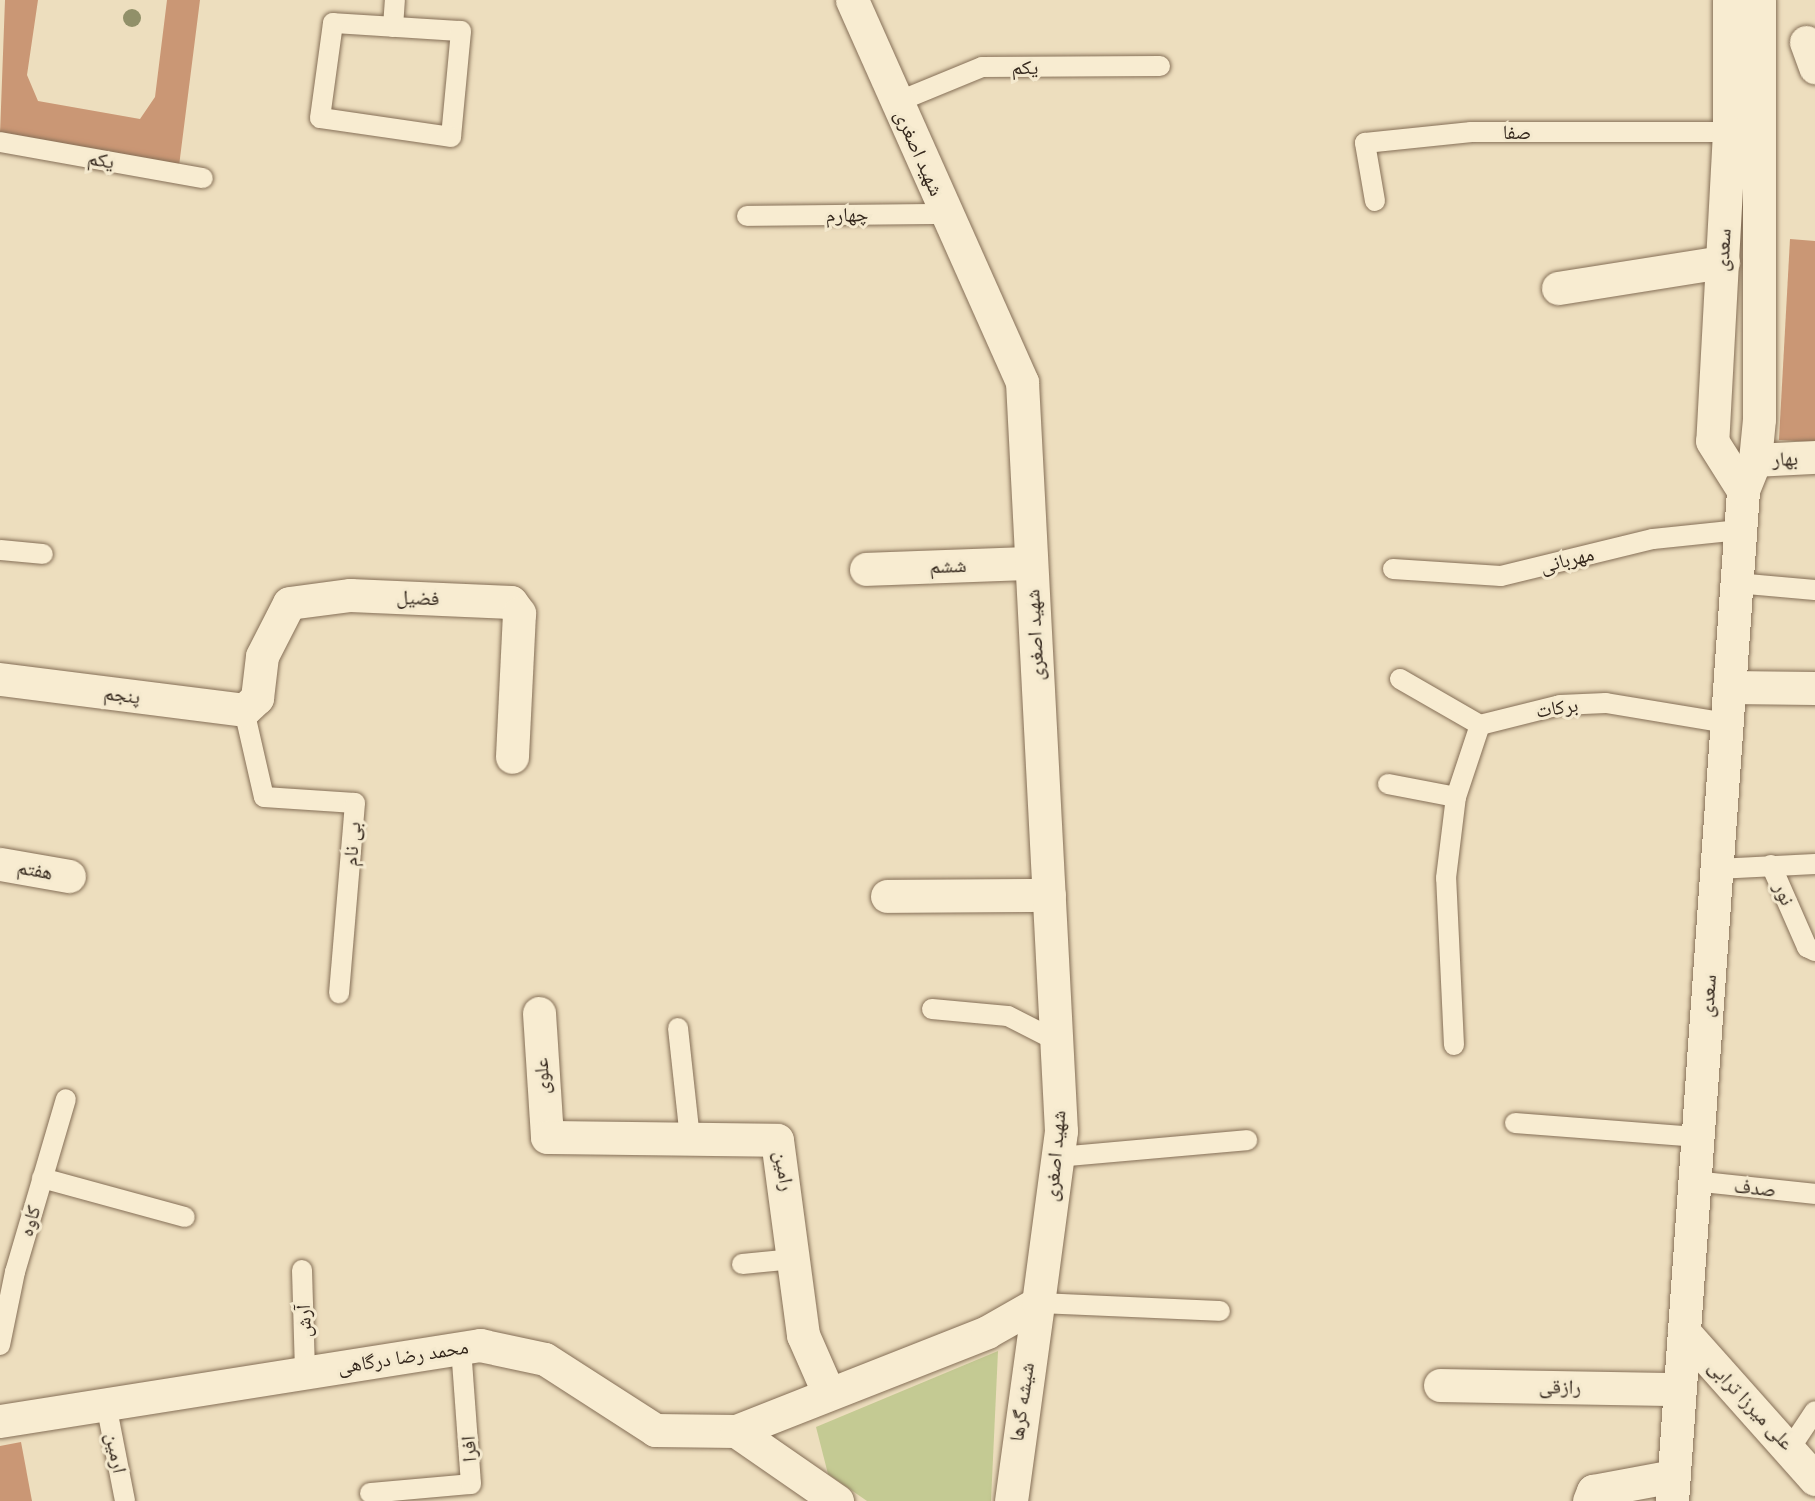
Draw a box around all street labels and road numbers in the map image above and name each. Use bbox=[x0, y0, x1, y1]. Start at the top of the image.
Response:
street label: یکم bbox=[1012, 55, 1038, 79]
street label: شهید اصغری bbox=[889, 106, 949, 200]
street label: صفا bbox=[1503, 120, 1531, 144]
street label: یکم bbox=[86, 146, 116, 174]
street label: چهارم bbox=[825, 203, 869, 227]
street label: سعدی bbox=[1710, 228, 1736, 272]
street label: بهار bbox=[1771, 446, 1799, 472]
street label: مهربانی bbox=[1538, 542, 1596, 578]
street label: ششم bbox=[929, 553, 967, 579]
street label: فضیل bbox=[396, 585, 440, 611]
street label: شهید اصغری bbox=[1021, 589, 1049, 681]
street label: پنجم bbox=[102, 681, 142, 709]
street label: برکات bbox=[1534, 693, 1580, 723]
street label: بی نام bbox=[338, 821, 366, 867]
street label: هفتم bbox=[15, 855, 55, 885]
street label: نور bbox=[1768, 879, 1800, 909]
street label: سعدی bbox=[1695, 974, 1721, 1018]
street label: علوی bbox=[529, 1057, 555, 1095]
street label: شهید اصغری bbox=[1039, 1109, 1071, 1203]
street label: رامین bbox=[769, 1149, 799, 1193]
street label: صدف bbox=[1733, 1174, 1777, 1202]
street label: کاوه bbox=[14, 1203, 46, 1239]
street label: آرش bbox=[291, 1304, 317, 1338]
street label: محمد رضا درگاهی bbox=[336, 1335, 470, 1379]
street label: علی میرزا ترابی bbox=[1703, 1355, 1799, 1455]
street label: شیشه گرها bbox=[1005, 1361, 1039, 1443]
street label: رازقی bbox=[1539, 1375, 1581, 1399]
street label: ارمین bbox=[100, 1431, 132, 1475]
street label: افرا bbox=[456, 1435, 482, 1463]

